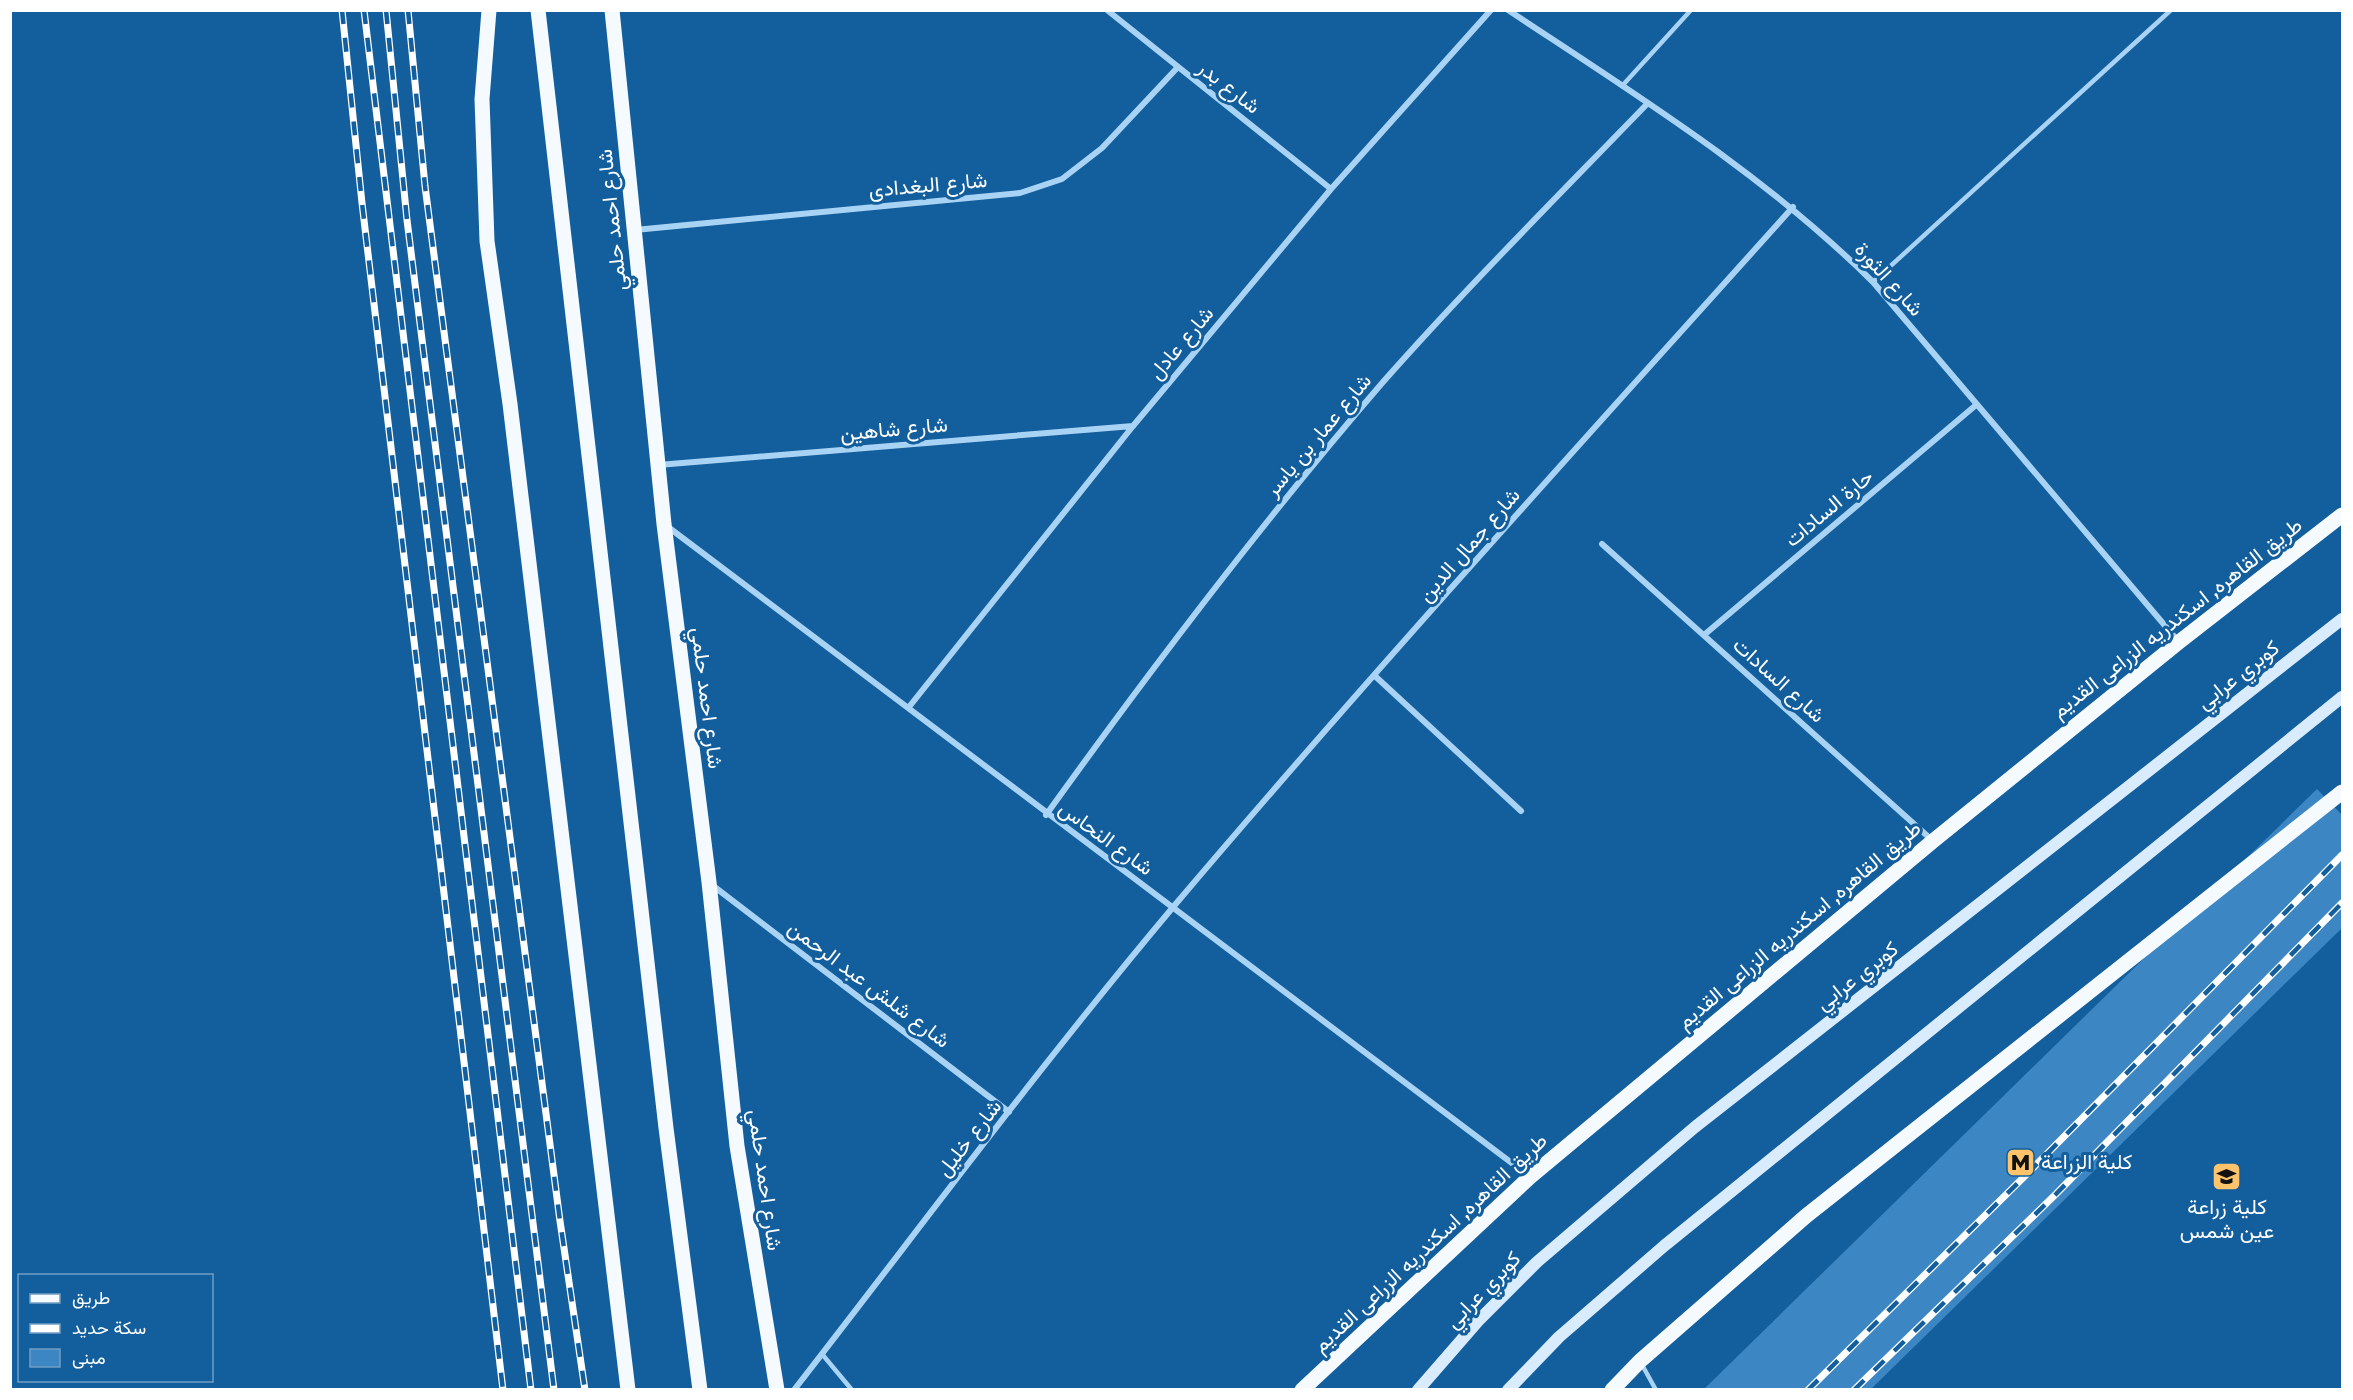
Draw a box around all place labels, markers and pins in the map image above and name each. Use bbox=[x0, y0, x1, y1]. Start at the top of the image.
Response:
metro station icon: كلية الزراعة bbox=[2004, 1146, 2036, 1178]
place label: كلية الزراعة bbox=[2041, 1149, 2132, 1175]
school or university icon: كلية زراعة عين شمس bbox=[2211, 1160, 2243, 1192]
place label: كلية زراعة عين شمس bbox=[2180, 1194, 2274, 1244]

